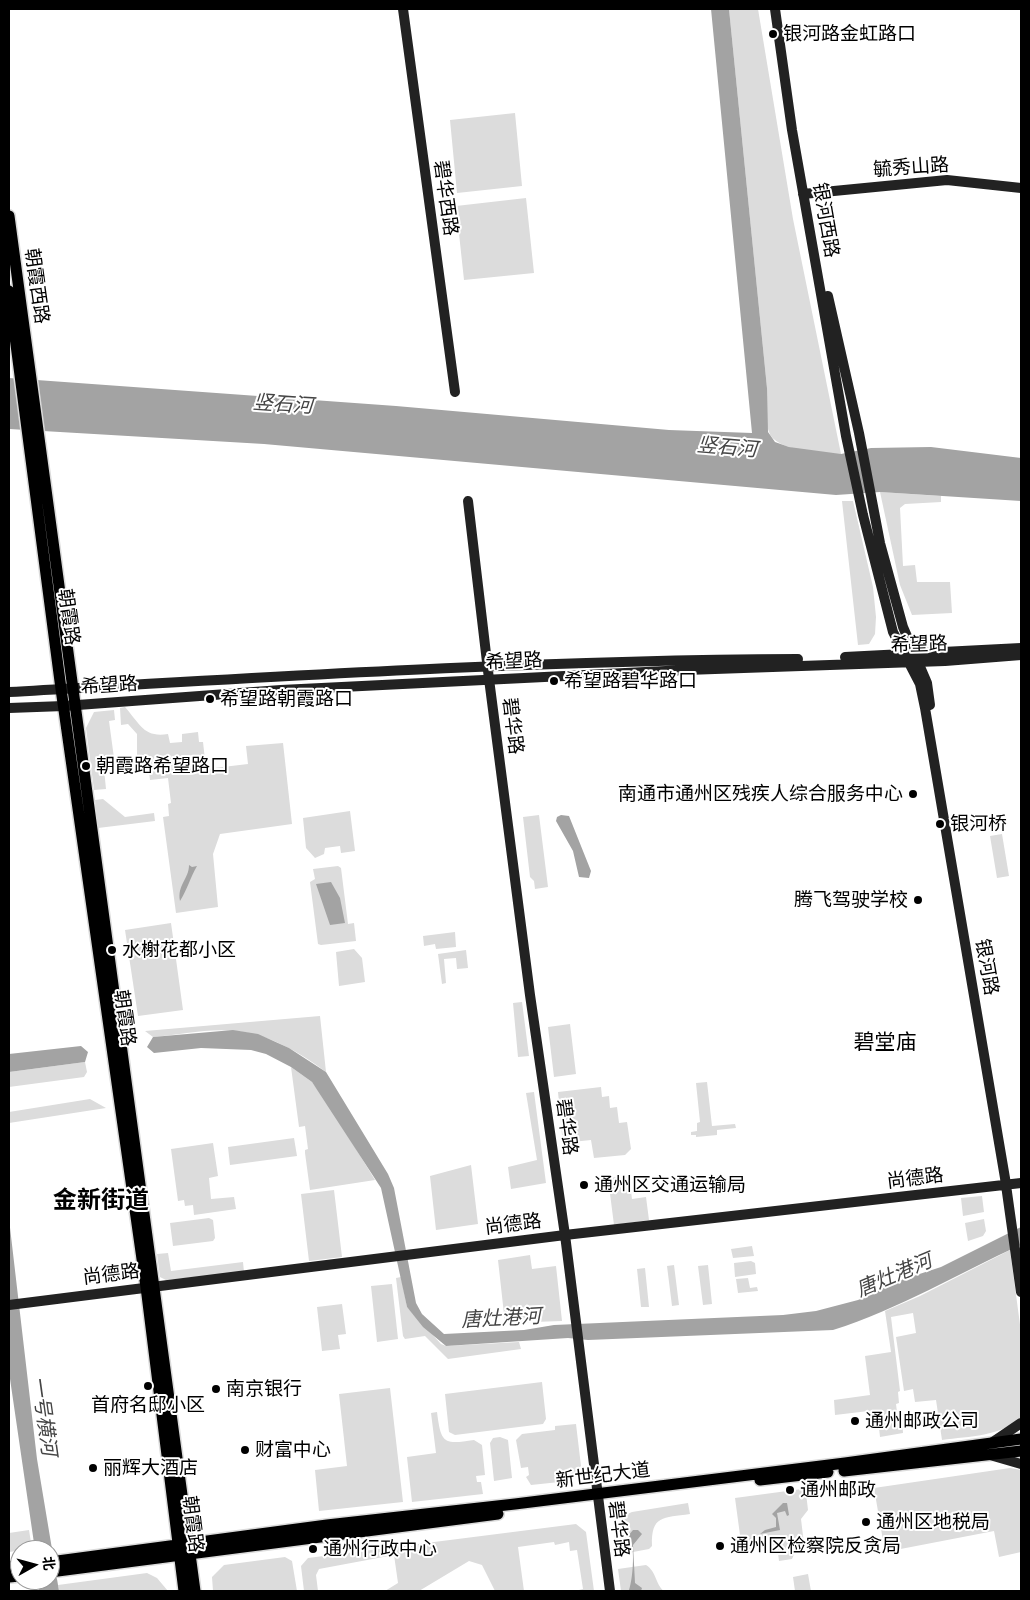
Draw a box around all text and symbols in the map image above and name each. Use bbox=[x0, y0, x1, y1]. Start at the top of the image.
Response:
place label: 银河路金虹路口 bbox=[783, 23, 916, 45]
marker: 银河路金虹路口 bbox=[767, 28, 779, 40]
street label: 毓秀山路 bbox=[872, 153, 950, 181]
street label: 碧华西路 bbox=[429, 159, 463, 237]
street label: 银河西路 bbox=[808, 181, 844, 259]
street label: 朝霞西路 bbox=[20, 247, 54, 325]
water label: 竖石河 bbox=[252, 390, 314, 418]
water label: 竖石河 bbox=[696, 432, 758, 462]
street label: 朝霞路 bbox=[54, 587, 84, 647]
street label: 希望路 bbox=[890, 632, 948, 656]
street label: 希望路 bbox=[485, 648, 543, 674]
place label: 希望路碧华路口 bbox=[564, 670, 697, 692]
street label: 希望路 bbox=[80, 672, 138, 698]
marker: 希望路碧华路口 bbox=[548, 675, 560, 687]
place label: 希望路朝霞路口 bbox=[220, 688, 353, 710]
marker: 希望路朝霞路口 bbox=[204, 693, 216, 705]
street label: 碧华路 bbox=[498, 696, 528, 756]
place label: 朝霞路希望路口 bbox=[96, 755, 229, 777]
marker: 朝霞路希望路口 bbox=[80, 760, 92, 772]
place label: 南通市通州区残疾人综合服务中心 bbox=[618, 783, 903, 805]
marker: 南通市通州区残疾人综合服务中心 bbox=[907, 788, 919, 800]
place label: 银河桥 bbox=[950, 813, 1007, 835]
marker: 银河桥 bbox=[934, 818, 946, 830]
place label: 腾飞驾驶学校 bbox=[794, 889, 908, 911]
marker: 腾飞驾驶学校 bbox=[912, 894, 924, 906]
street label: 银河路 bbox=[971, 937, 1003, 997]
place label: 水榭花都小区 bbox=[122, 939, 236, 961]
marker: 水榭花都小区 bbox=[106, 944, 118, 956]
street label: 朝霞路 bbox=[110, 988, 140, 1048]
district label: 碧堂庙 bbox=[854, 1029, 916, 1055]
street label: 碧华路 bbox=[552, 1097, 582, 1157]
street label: 尚德路 bbox=[885, 1163, 945, 1193]
place label: 通州区交通运输局 bbox=[594, 1174, 746, 1196]
marker: 通州区交通运输局 bbox=[578, 1179, 590, 1191]
district label: 金新街道 bbox=[53, 1186, 149, 1214]
street label: 尚德路 bbox=[483, 1209, 543, 1239]
water label: 唐灶港河 bbox=[852, 1248, 936, 1302]
street label: 尚德路 bbox=[81, 1259, 141, 1289]
water label: 唐灶港河 bbox=[460, 1304, 542, 1332]
water label: 一号横河 bbox=[27, 1375, 61, 1457]
place label: 南京银行 bbox=[226, 1378, 302, 1400]
marker: 首府名邸小区 bbox=[142, 1380, 154, 1392]
marker: 南京银行 bbox=[210, 1383, 222, 1395]
place label: 首府名邸小区 bbox=[91, 1394, 205, 1416]
place label: 通州邮政公司 bbox=[865, 1410, 979, 1432]
marker: 通州邮政公司 bbox=[849, 1415, 861, 1427]
place label: 财富中心 bbox=[255, 1439, 331, 1461]
marker: 财富中心 bbox=[239, 1444, 251, 1456]
place label: 丽辉大酒店 bbox=[103, 1457, 198, 1479]
street label: 新世纪大道 bbox=[554, 1458, 652, 1492]
marker: 丽辉大酒店 bbox=[87, 1462, 99, 1474]
place label: 通州邮政 bbox=[800, 1479, 876, 1501]
marker: 通州邮政 bbox=[784, 1484, 796, 1496]
street label: 朝霞路 bbox=[178, 1494, 208, 1554]
street label: 碧华路 bbox=[604, 1499, 634, 1559]
place label: 通州区地税局 bbox=[876, 1511, 990, 1533]
marker: 通州区地税局 bbox=[860, 1516, 872, 1528]
place label: 通州区检察院反贪局 bbox=[730, 1535, 901, 1557]
place label: 通州行政中心 bbox=[323, 1538, 437, 1560]
north arrow bbox=[10, 1540, 60, 1590]
marker: 通州区检察院反贪局 bbox=[714, 1540, 726, 1552]
marker: 通州行政中心 bbox=[307, 1543, 319, 1555]
text: 北 bbox=[40, 1555, 59, 1571]

